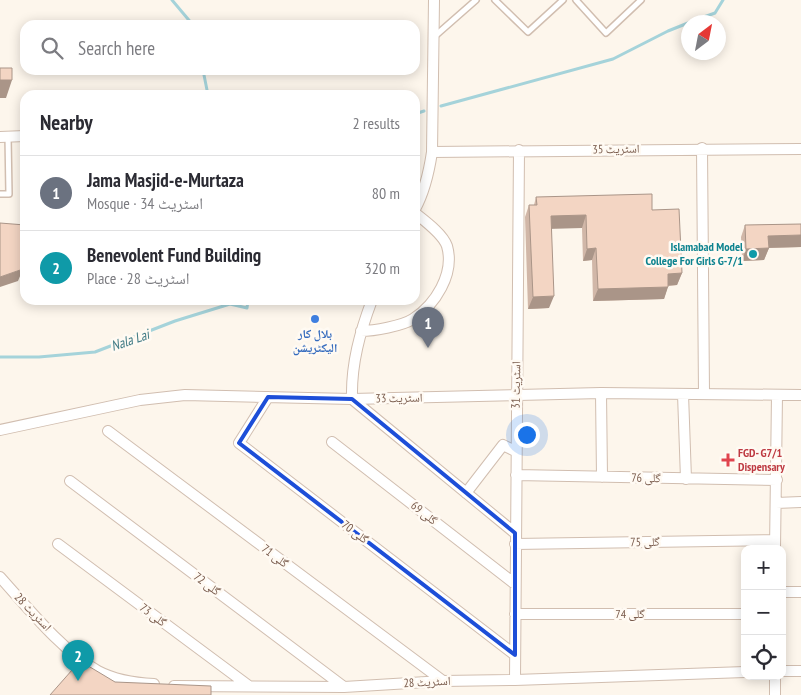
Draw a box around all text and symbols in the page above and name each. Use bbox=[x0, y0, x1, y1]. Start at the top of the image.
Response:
north arrow bbox=[681, 15, 726, 60]
search box bbox=[20, 20, 420, 75]
icon: search bbox=[38, 34, 66, 62]
text: Search here bbox=[78, 36, 155, 60]
text: Nearby bbox=[40, 109, 93, 136]
text: 2 results bbox=[353, 113, 400, 133]
street label: اسٹریٹ 35 bbox=[592, 141, 640, 157]
text: Jama Masjid-e-Murtaza bbox=[87, 168, 244, 192]
text: 1 bbox=[52, 183, 60, 203]
text: 80 m bbox=[372, 183, 400, 203]
text: Mosque · اسٹریٹ 34 bbox=[87, 193, 203, 213]
place label: Islamabad Model College For Girls G-7/1 bbox=[646, 239, 743, 268]
text: Benevolent Fund Building bbox=[87, 243, 261, 267]
marker: Islamabad Model College For Girls G-7/1 bbox=[747, 248, 759, 260]
text: 2 bbox=[52, 258, 60, 278]
text: 320 m bbox=[365, 258, 400, 278]
text: Place · اسٹریٹ 28 bbox=[87, 268, 190, 288]
pin: 1 bbox=[412, 307, 444, 348]
marker: بلال کار الیکٹریشن bbox=[309, 313, 321, 325]
water label: Nala Lai bbox=[109, 324, 153, 355]
place label: بلال کار الیکٹریشن bbox=[293, 326, 337, 356]
street label: اسٹریٹ 31 bbox=[508, 361, 524, 409]
street label: اسٹریٹ 33 bbox=[375, 390, 423, 406]
your location bbox=[514, 422, 540, 448]
place label: FGD- G7/1 Dispensary bbox=[738, 445, 785, 474]
marker: FGD- G7/1 Dispensary bbox=[722, 454, 734, 466]
street label: گلی 76 bbox=[631, 470, 661, 485]
street label: گلی 69 bbox=[408, 498, 441, 528]
street label: گلی 70 bbox=[339, 517, 372, 546]
street label: گلی 75 bbox=[630, 534, 660, 549]
street label: گلی 71 bbox=[259, 541, 292, 570]
map controls bbox=[741, 545, 786, 680]
button: + bbox=[741, 545, 786, 590]
street label: گلی 72 bbox=[191, 569, 224, 598]
street label: اسٹریٹ 28 bbox=[11, 589, 55, 634]
button: − bbox=[741, 590, 786, 635]
street label: گلی 73 bbox=[137, 600, 170, 629]
street label: گلی 74 bbox=[615, 606, 645, 621]
button: locate bbox=[741, 635, 786, 680]
pin: 2 bbox=[62, 640, 94, 681]
street label: اسٹریٹ 28 bbox=[403, 673, 451, 690]

